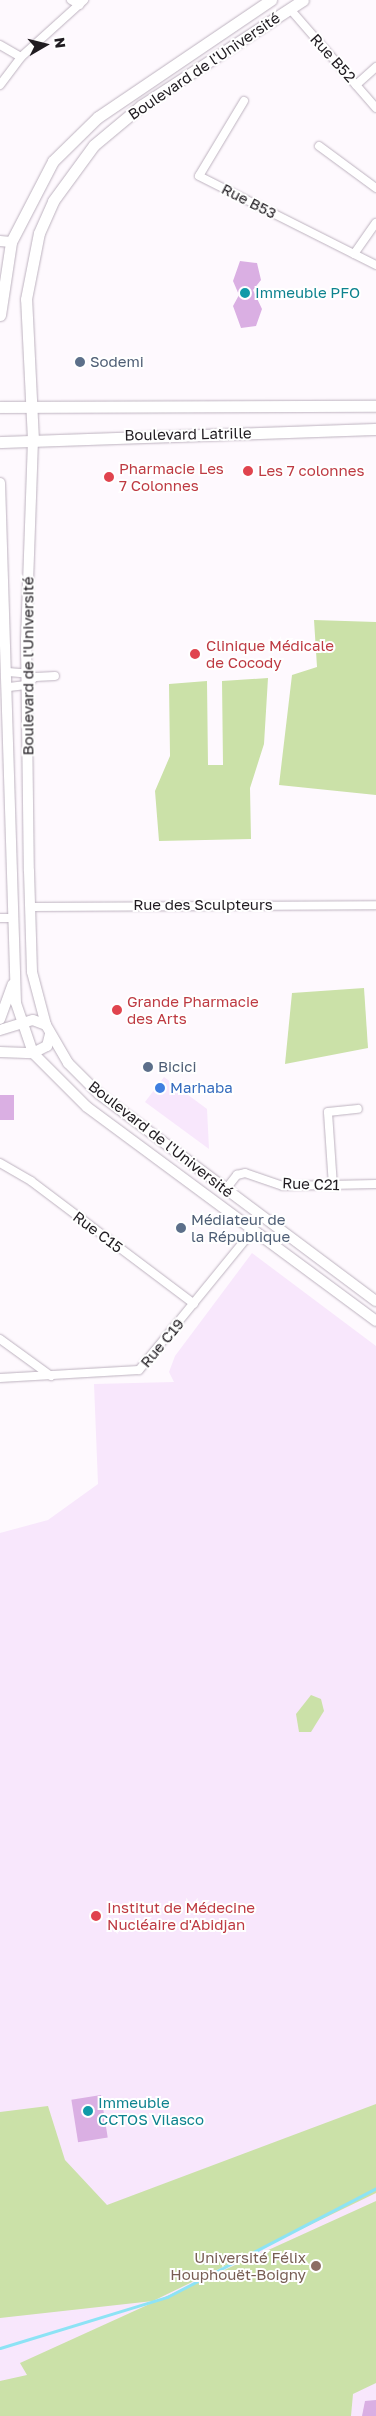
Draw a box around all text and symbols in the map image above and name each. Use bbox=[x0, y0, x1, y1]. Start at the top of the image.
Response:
street label: Boulevard de l'Université bbox=[125, 9, 283, 123]
north arrow bbox=[20, 20, 70, 70]
street label: Rue B52 bbox=[307, 30, 359, 86]
text: N bbox=[51, 36, 70, 49]
street label: Rue B53 bbox=[219, 180, 279, 222]
place label: Immeuble PFO bbox=[255, 284, 360, 302]
marker: Immeuble PFO bbox=[239, 287, 251, 299]
place label: Sodemi bbox=[90, 353, 144, 371]
marker: Sodemi bbox=[74, 356, 86, 368]
street label: Boulevard Latrille bbox=[124, 424, 252, 444]
place label: Pharmacie Les 7 Colonnes bbox=[119, 459, 224, 494]
place label: Les 7 colonnes bbox=[258, 462, 364, 480]
marker: Les 7 colonnes bbox=[242, 465, 254, 477]
marker: Pharmacie Les 7 Colonnes bbox=[103, 471, 115, 483]
street label: Boulevard de l'Université bbox=[19, 577, 37, 755]
place label: Clinique Médicale de Cocody bbox=[206, 636, 334, 671]
marker: Clinique Médicale de Cocody bbox=[188, 647, 202, 661]
street label: Rue des Sculpteurs bbox=[133, 896, 273, 914]
place label: Grande Pharmacie des Arts bbox=[127, 992, 259, 1027]
marker: Grande Pharmacie des Arts bbox=[111, 1004, 123, 1016]
place label: Bicici bbox=[158, 1058, 196, 1076]
marker: Bicici bbox=[142, 1061, 154, 1073]
street label: Boulevard de l'Université bbox=[85, 1077, 237, 1201]
place label: Marhaba bbox=[170, 1079, 233, 1097]
marker: Marhaba bbox=[154, 1082, 166, 1094]
street label: Rue C21 bbox=[282, 1174, 340, 1194]
street label: Rue C15 bbox=[70, 1207, 126, 1257]
place label: Médiateur de la République bbox=[191, 1210, 290, 1245]
marker: Médiateur de la République bbox=[175, 1222, 187, 1234]
street label: Rue C19 bbox=[136, 1315, 188, 1371]
place label: Institut de Médecine Nucléaire d'Abidjan bbox=[107, 1898, 255, 1933]
marker: Institut de Médecine Nucléaire d'Abidjan bbox=[89, 1909, 103, 1923]
place label: Immeuble CCTOS Vilasco bbox=[98, 2093, 204, 2128]
marker: Immeuble CCTOS Vilasco bbox=[82, 2105, 94, 2117]
place label: Université Félix Houphouët-Boigny bbox=[170, 2248, 306, 2283]
marker: Université Félix Houphouët-Boigny bbox=[310, 2260, 322, 2272]

